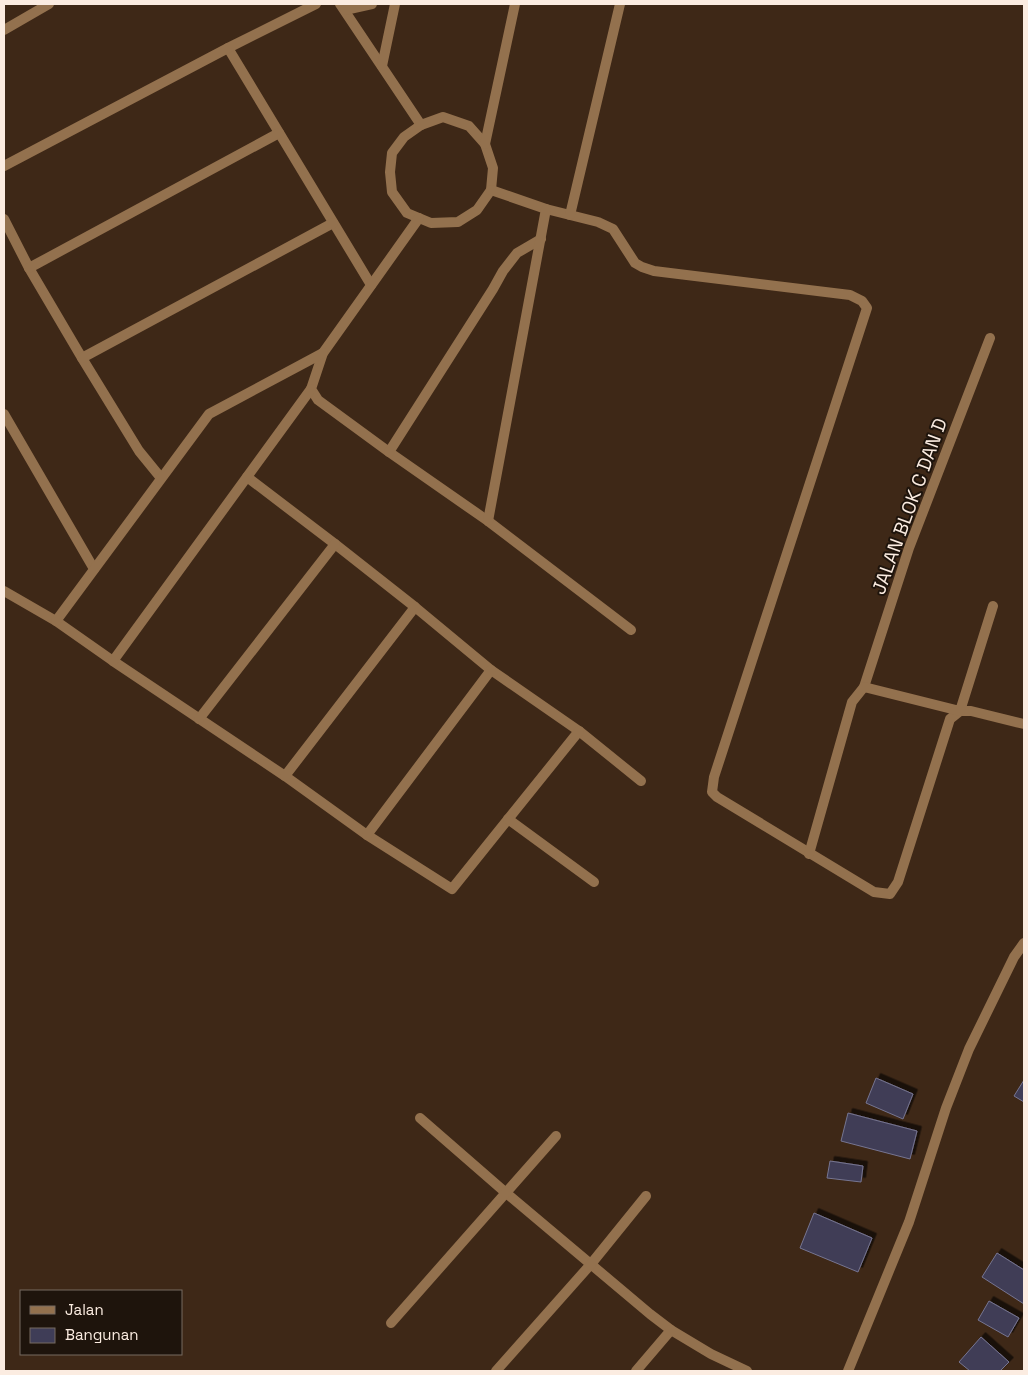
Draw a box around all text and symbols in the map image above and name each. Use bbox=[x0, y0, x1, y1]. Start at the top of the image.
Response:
street label: JALAN BLOK C DAN D bbox=[866, 415, 953, 598]
legend bbox=[20, 1290, 182, 1355]
text: Jalan bbox=[65, 1300, 104, 1319]
text: Bangunan bbox=[65, 1325, 139, 1344]

